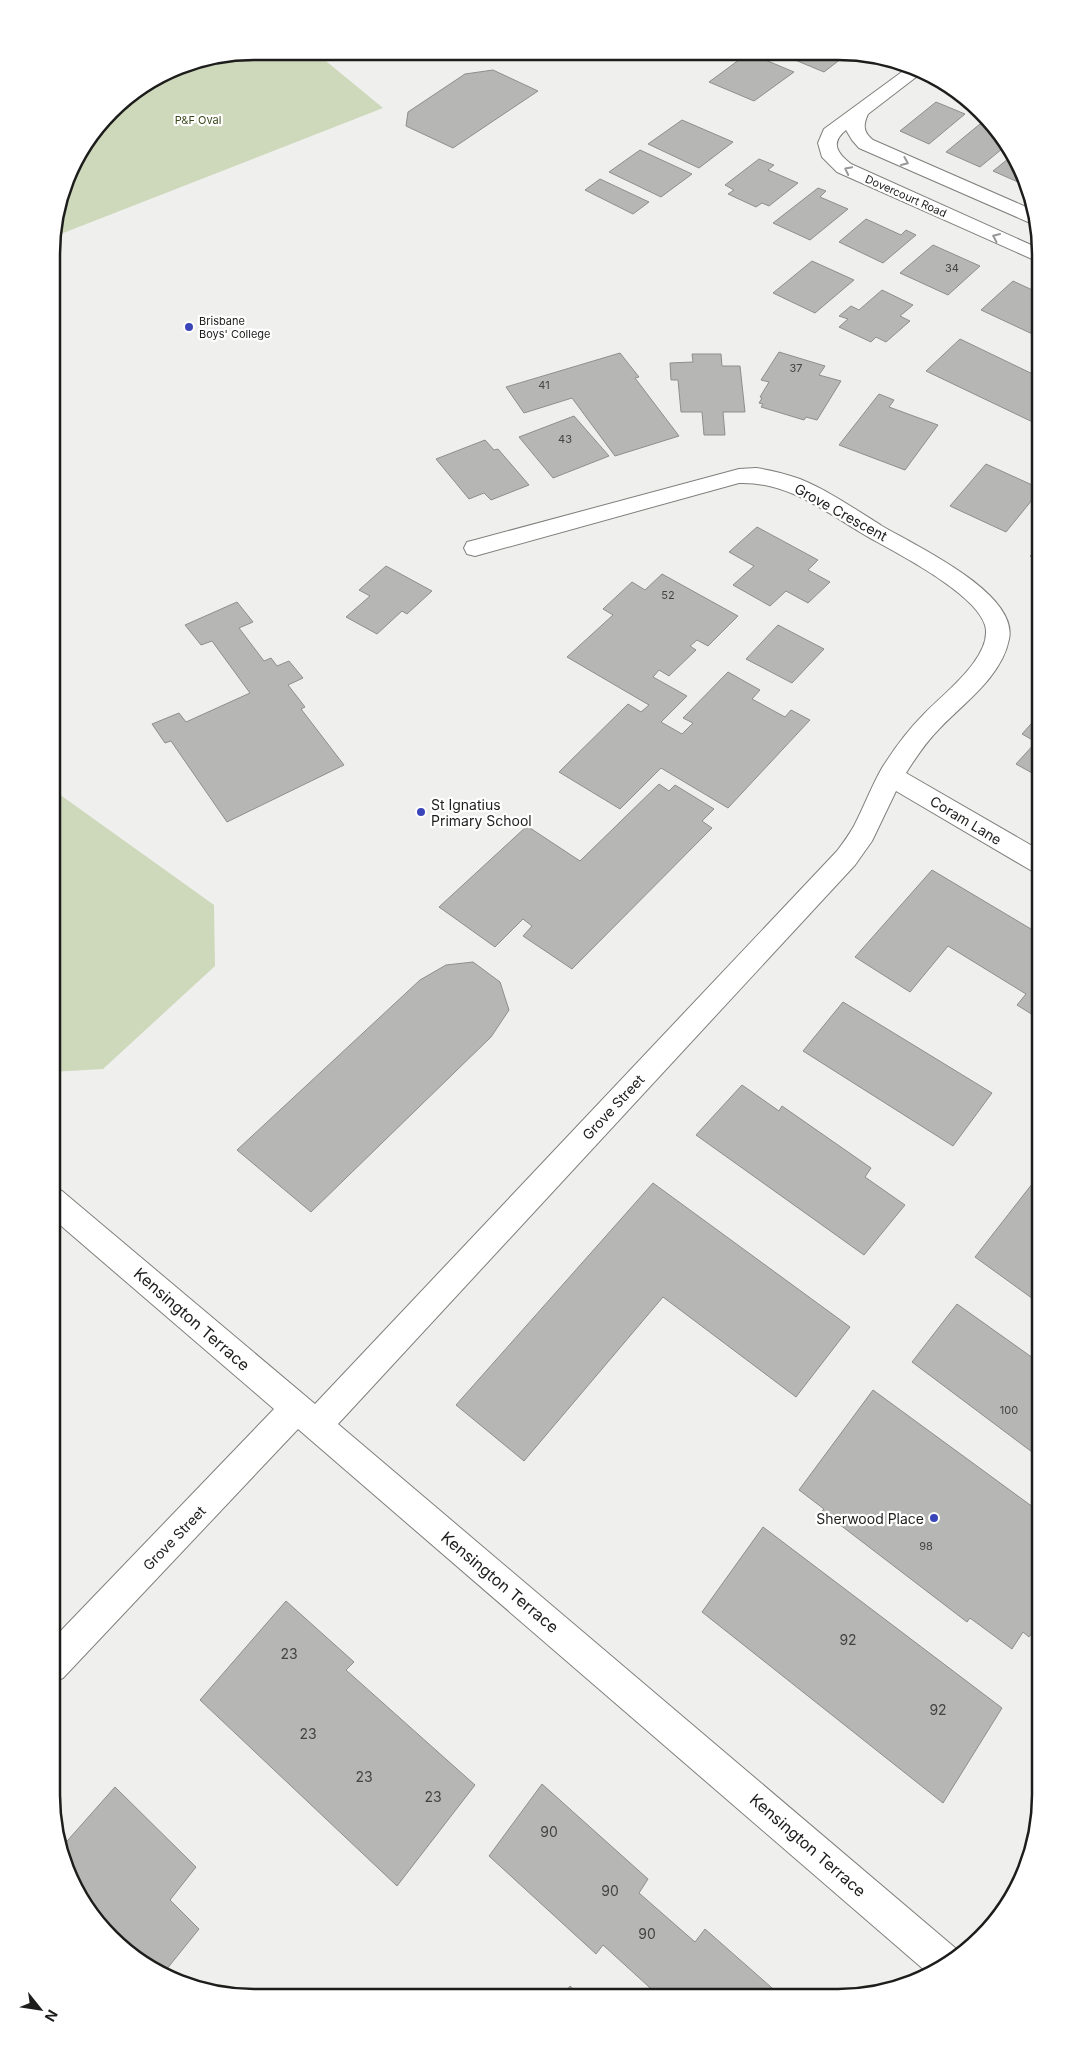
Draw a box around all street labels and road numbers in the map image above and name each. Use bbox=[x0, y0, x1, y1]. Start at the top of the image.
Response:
street label: Dovercourt Road bbox=[863, 172, 949, 220]
street label: Grove Crescent bbox=[792, 480, 891, 545]
street label: Coram Lane bbox=[927, 792, 1005, 848]
street label: Grove Street bbox=[579, 1071, 648, 1143]
street label: Kensington Terrace bbox=[130, 1263, 254, 1375]
street label: Grove Street bbox=[139, 1502, 209, 1574]
street label: Kensington Terrace bbox=[437, 1527, 563, 1637]
street label: Kensington Terrace bbox=[746, 1789, 870, 1901]

